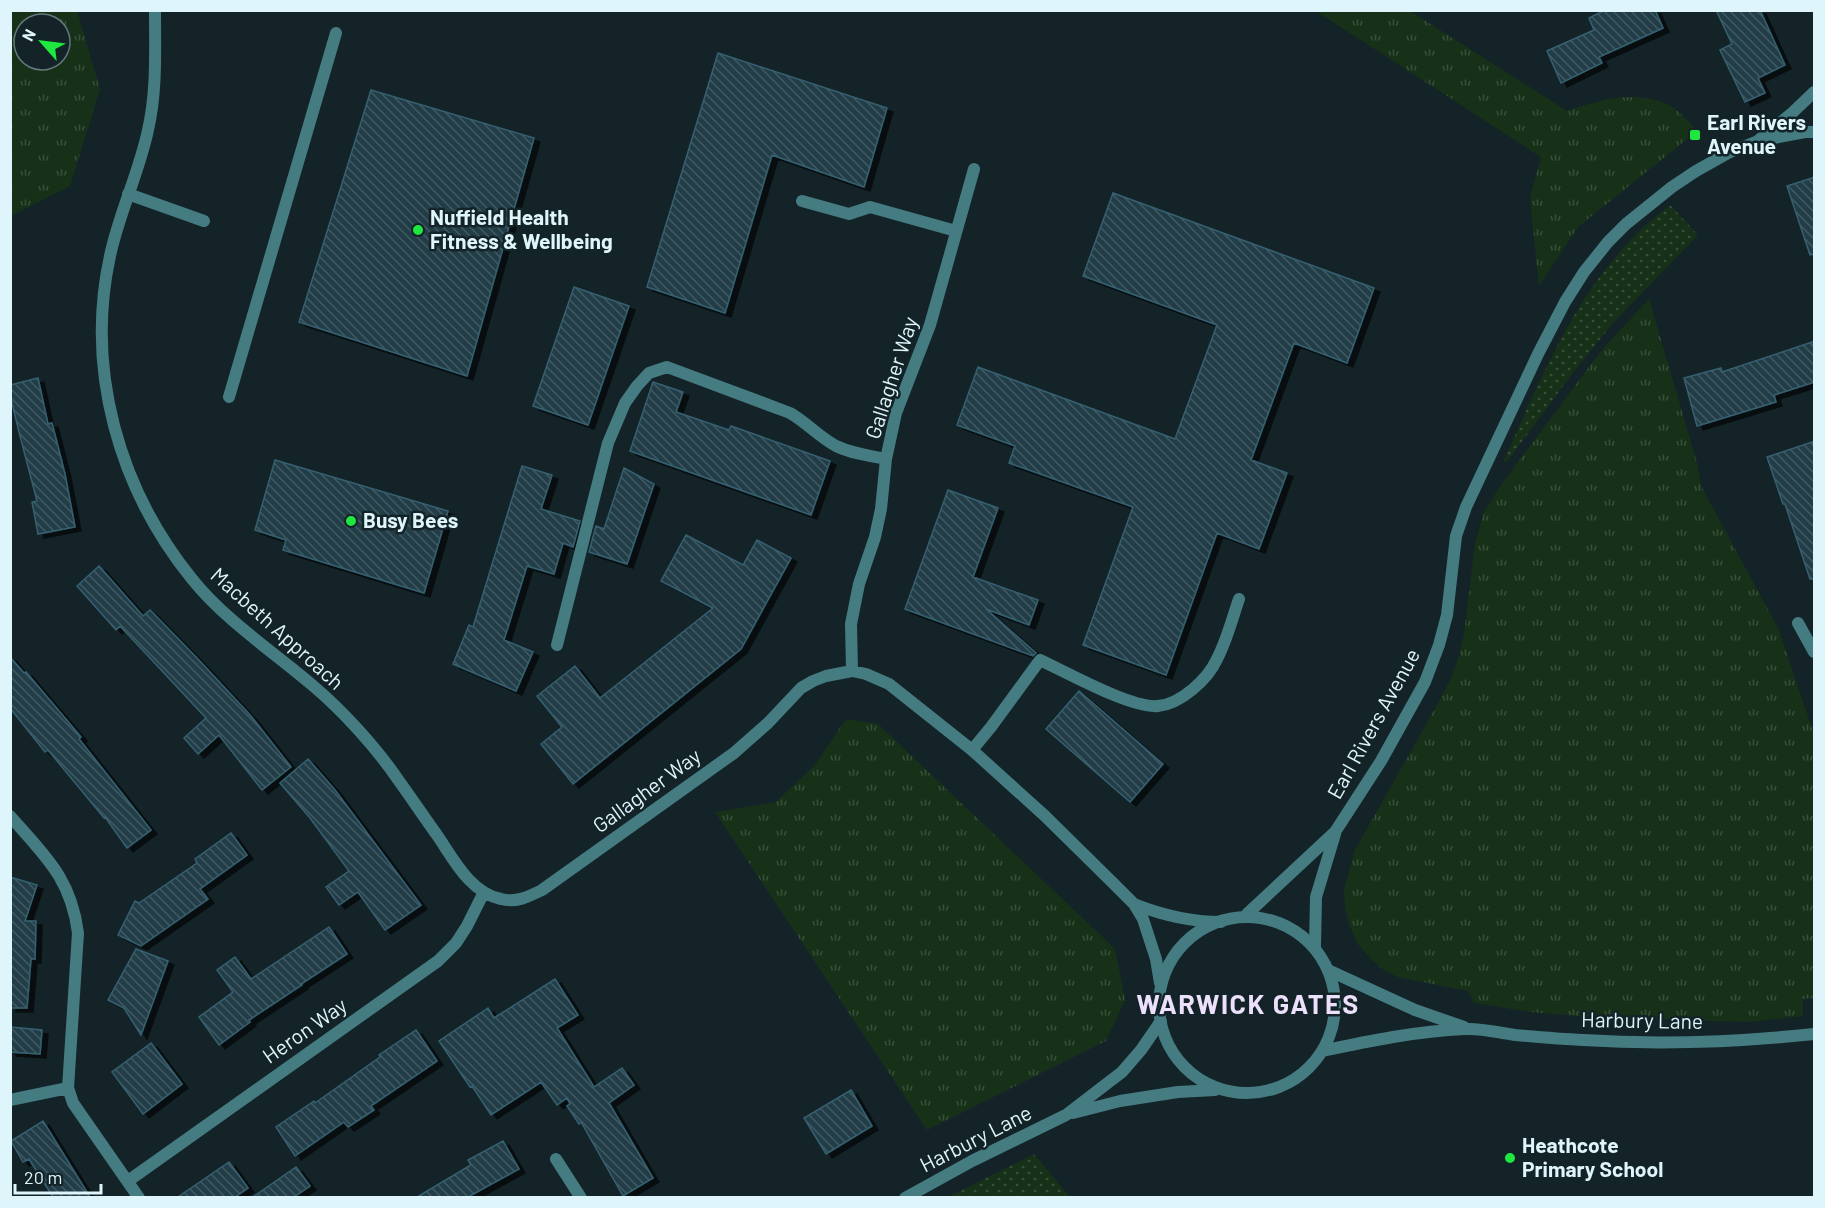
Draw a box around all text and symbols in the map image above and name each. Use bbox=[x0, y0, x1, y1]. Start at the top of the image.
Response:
north arrow bbox=[12, 12, 72, 72]
text: N bbox=[17, 26, 39, 44]
place label: Earl Rivers Avenue bbox=[1707, 109, 1806, 158]
marker: Earl Rivers Avenue bbox=[1688, 128, 1702, 142]
place label: Nuffield Health Fitness & Wellbeing bbox=[430, 204, 613, 253]
marker: Nuffield Health Fitness & Wellbeing bbox=[411, 223, 425, 237]
street label: Gallagher Way bbox=[859, 313, 922, 442]
place label: Busy Bees bbox=[363, 507, 458, 532]
marker: Busy Bees bbox=[344, 514, 358, 528]
street label: Macbeth Approach bbox=[206, 562, 350, 694]
street label: Earl Rivers Avenue bbox=[1321, 644, 1424, 803]
street label: Gallagher Way bbox=[587, 742, 705, 837]
district label: WARWICK GATES bbox=[1136, 987, 1360, 1019]
street label: Heron Way bbox=[257, 991, 351, 1068]
street label: Harbury Lane bbox=[1581, 1006, 1703, 1033]
street label: Harbury Lane bbox=[915, 1099, 1035, 1176]
place label: Heathcote Primary School bbox=[1522, 1132, 1663, 1181]
marker: Heathcote Primary School bbox=[1503, 1151, 1517, 1165]
scale bar bbox=[15, 1157, 100, 1195]
text: 20 m bbox=[24, 1166, 62, 1188]

